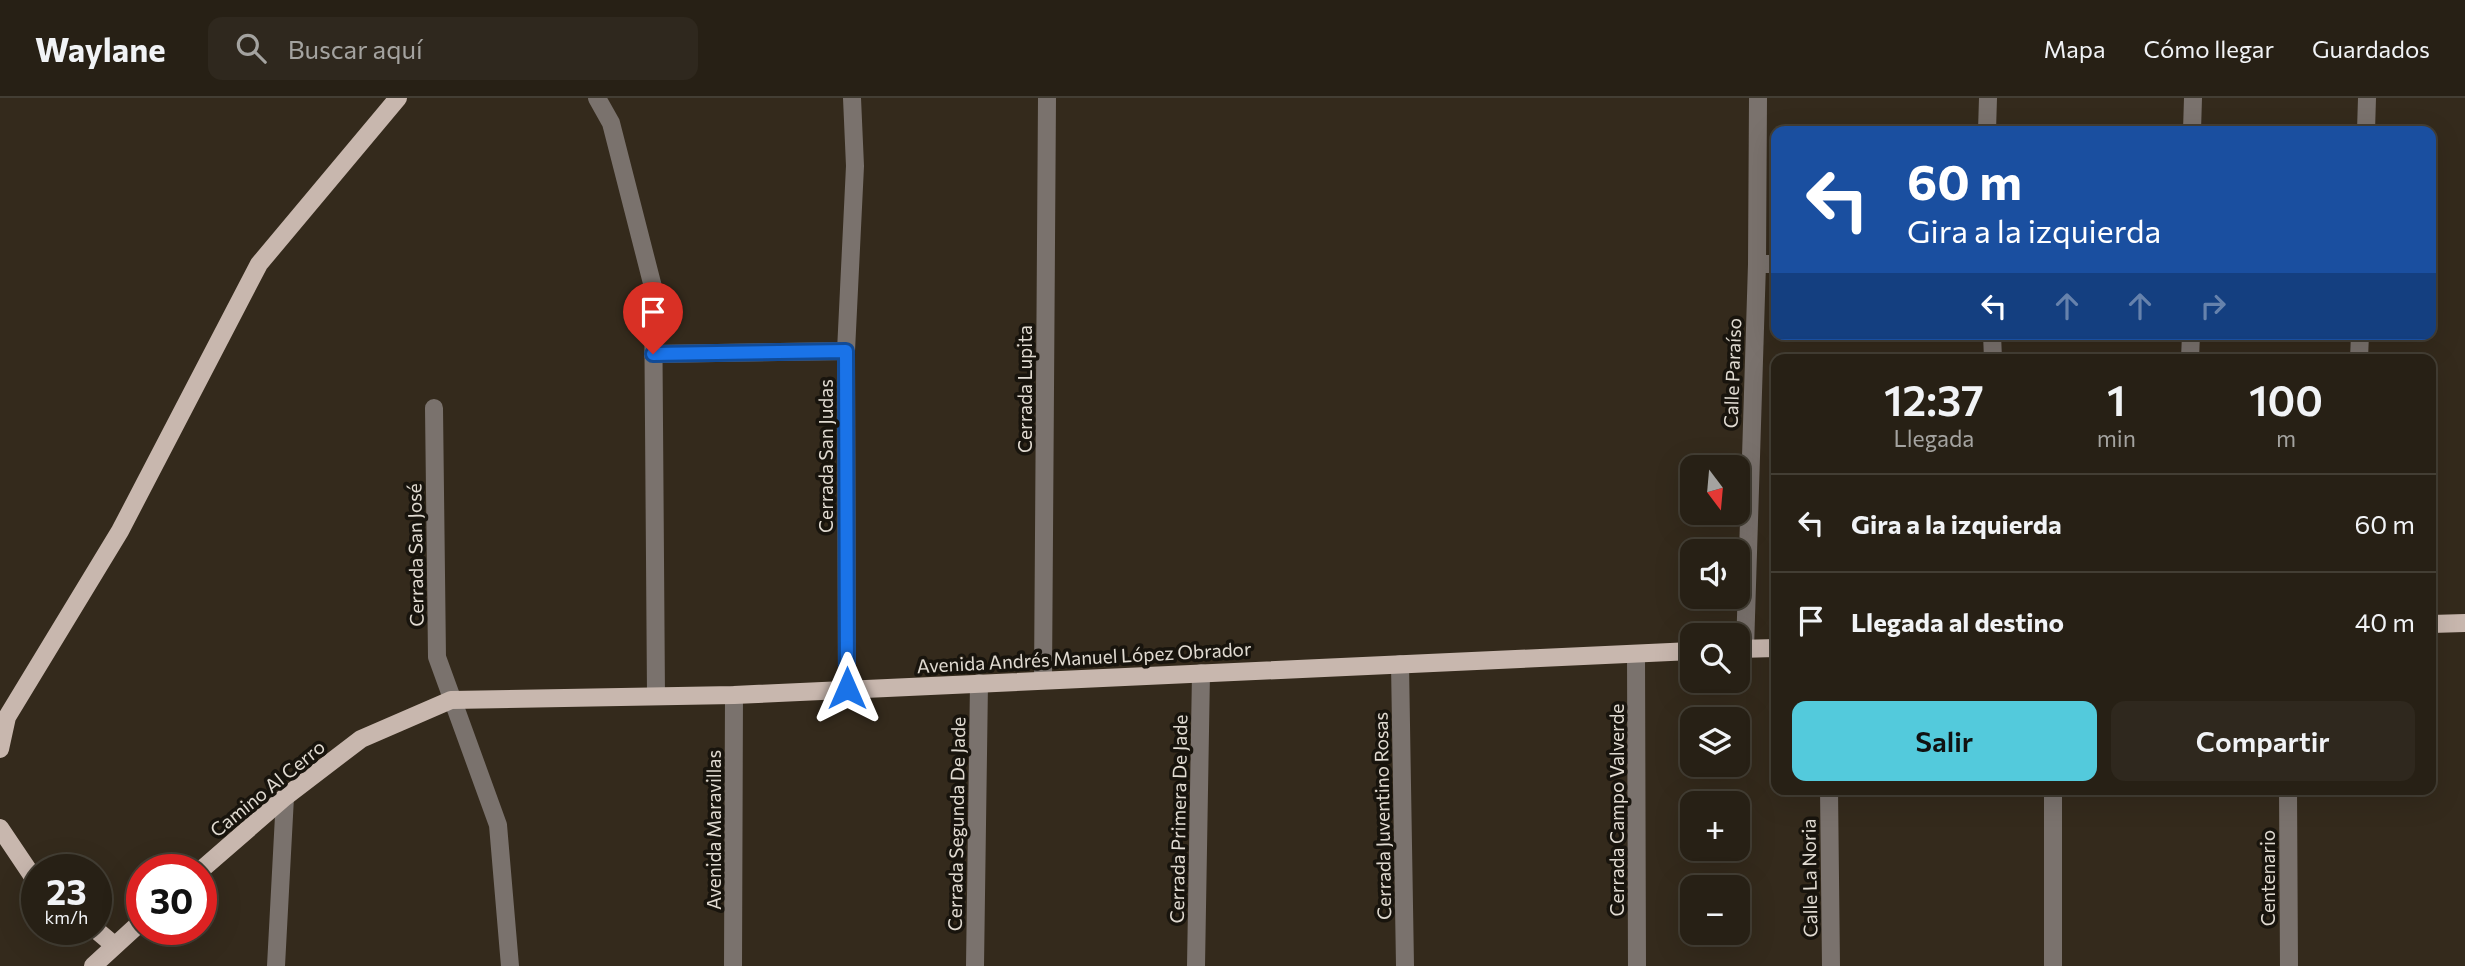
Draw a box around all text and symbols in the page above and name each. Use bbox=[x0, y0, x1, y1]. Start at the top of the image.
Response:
search box bbox=[208, 17, 698, 80]
text: Waylane bbox=[35, 28, 166, 69]
icon: search bbox=[232, 29, 270, 67]
text: Buscar aquí bbox=[288, 33, 423, 64]
text: Mapa bbox=[2043, 34, 2106, 63]
text: Cómo llegar bbox=[2144, 34, 2274, 63]
text: Guardados bbox=[2312, 34, 2430, 63]
text: 60 m bbox=[1907, 150, 2022, 210]
icon: left bbox=[1792, 154, 1883, 245]
text: Gira a la izquierda bbox=[1907, 210, 2161, 250]
pin bbox=[623, 282, 683, 354]
icon: left bbox=[1975, 287, 2013, 325]
icon: ahead bbox=[2048, 287, 2086, 325]
icon: ahead bbox=[2121, 287, 2159, 325]
icon: right bbox=[2194, 287, 2232, 325]
icon: arrive bbox=[634, 293, 672, 331]
street label: Calle Paraíso bbox=[1719, 317, 1745, 429]
street label: Cerrada Lupita bbox=[1013, 325, 1036, 453]
text: 12:37 bbox=[1884, 373, 1984, 425]
text: 1 bbox=[2107, 373, 2126, 425]
text: 100 bbox=[2249, 373, 2323, 425]
street label: Cerrada San Judas bbox=[814, 379, 837, 533]
text: Llegada bbox=[1893, 424, 1974, 452]
text: min bbox=[2097, 424, 2136, 452]
text: m bbox=[2276, 424, 2296, 452]
north arrow bbox=[1680, 455, 1750, 525]
map controls bbox=[1680, 455, 1750, 945]
street label: Cerrada San José bbox=[402, 483, 428, 627]
icon: left bbox=[1792, 504, 1830, 542]
text: Gira a la izquierda bbox=[1851, 508, 2062, 539]
text: 60 m bbox=[2355, 508, 2415, 539]
button: sound bbox=[1680, 539, 1750, 609]
icon: arrive bbox=[1792, 602, 1830, 640]
text: Llegada al destino bbox=[1851, 606, 2064, 637]
text: 40 m bbox=[2355, 606, 2415, 637]
button: search bbox=[1680, 623, 1750, 693]
street label: Avenida Andrés Manuel López Obrador bbox=[916, 637, 1252, 677]
position arrow bbox=[810, 651, 884, 725]
button: Salir bbox=[1792, 701, 2097, 781]
button: Compartir bbox=[2111, 701, 2415, 781]
street label: Cerrada Campo Valverde bbox=[1605, 704, 1628, 916]
button: layers bbox=[1680, 707, 1750, 777]
street label: Cerrada Juventino Rosas bbox=[1369, 712, 1395, 920]
street label: Cerrada Primera De Jade bbox=[1165, 715, 1191, 923]
street label: Cerrada Segunda De Jade bbox=[943, 717, 969, 931]
street label: Camino Al Cerro bbox=[205, 735, 329, 841]
street label: Avenida Maravillas bbox=[702, 750, 725, 910]
button: + bbox=[1680, 791, 1750, 861]
street label: Calle La Noria bbox=[1796, 818, 1822, 938]
street label: Centenario bbox=[2256, 830, 2279, 926]
speed limit sign: 30 bbox=[126, 854, 217, 945]
text: 23 bbox=[46, 869, 87, 912]
button: − bbox=[1680, 875, 1750, 945]
text: km/h bbox=[45, 906, 88, 928]

